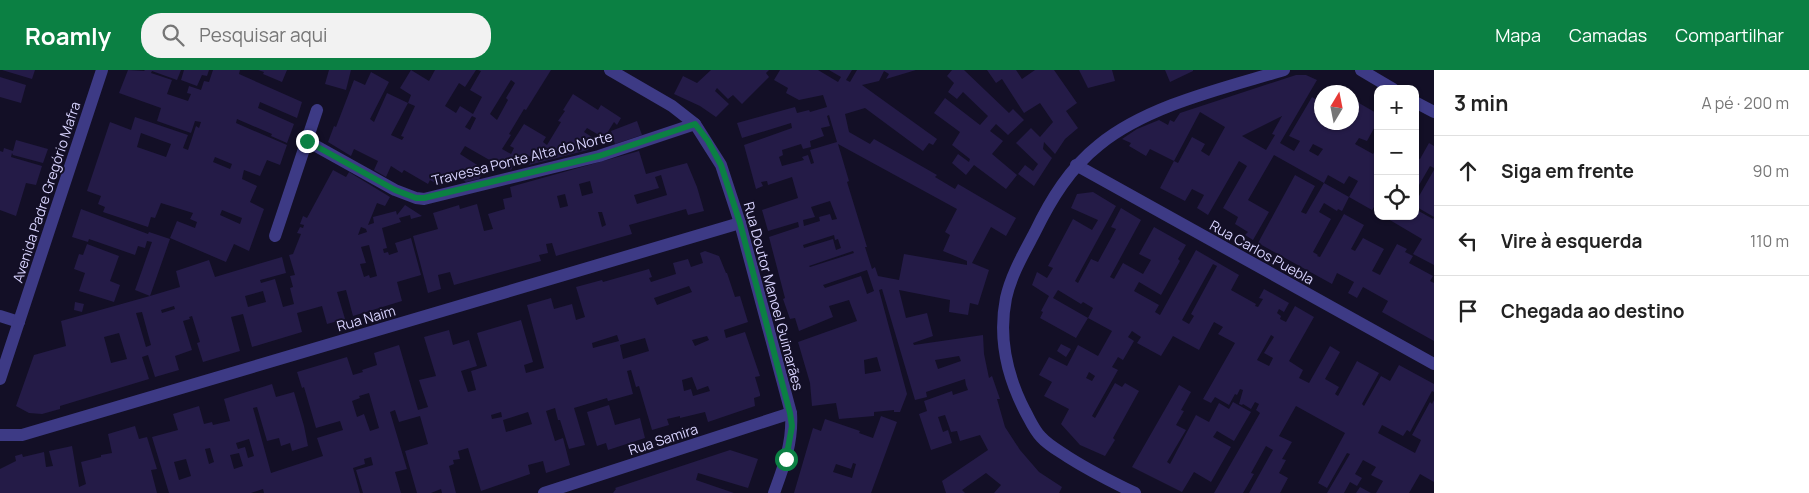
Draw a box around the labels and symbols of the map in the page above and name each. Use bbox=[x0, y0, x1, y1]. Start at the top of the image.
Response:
north arrow bbox=[1314, 85, 1359, 130]
street label: Avenida Padre Gregório Mafra bbox=[8, 99, 84, 285]
street label: Travessa Ponte Alta do Norte bbox=[430, 126, 614, 190]
route end bbox=[296, 130, 319, 153]
street label: Rua Doutor Manoel Guimarães bbox=[740, 200, 808, 392]
street label: Rua Carlos Puebla bbox=[1206, 215, 1318, 289]
street label: Rua Naim bbox=[334, 301, 398, 335]
street label: Rua Samira bbox=[626, 419, 700, 459]
route start bbox=[775, 448, 798, 471]

